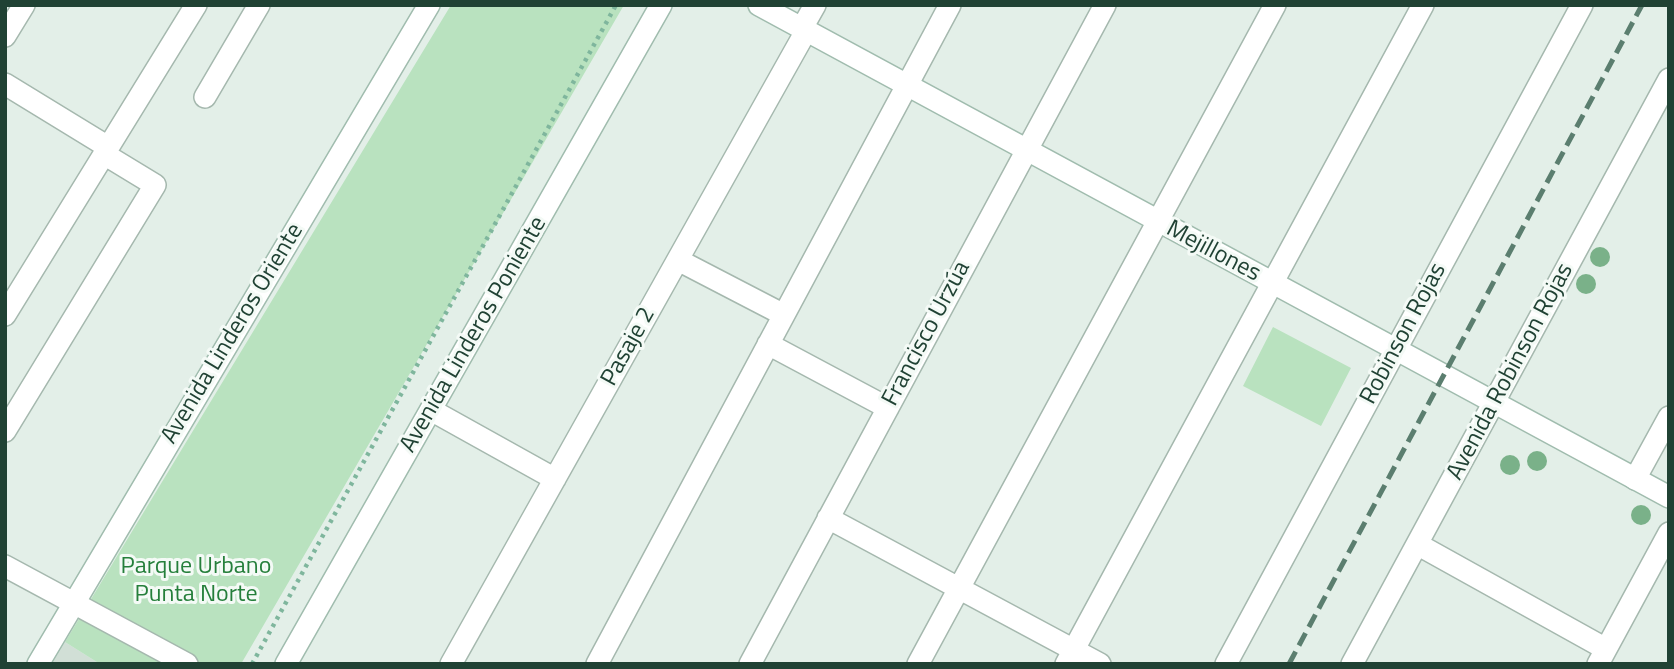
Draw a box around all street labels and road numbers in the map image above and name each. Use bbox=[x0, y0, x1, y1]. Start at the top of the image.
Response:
street label: Avenida Linderos Poniente bbox=[395, 212, 553, 458]
street label: Mejillones bbox=[1161, 215, 1265, 289]
street label: Avenida Linderos Oriente bbox=[156, 219, 310, 449]
street label: Francisco Urzúa bbox=[877, 257, 977, 411]
street label: Robinson Rojas bbox=[1355, 259, 1453, 409]
street label: Avenida Robinson Rojas bbox=[1442, 259, 1580, 485]
street label: Pasaje 2 bbox=[596, 303, 662, 391]

